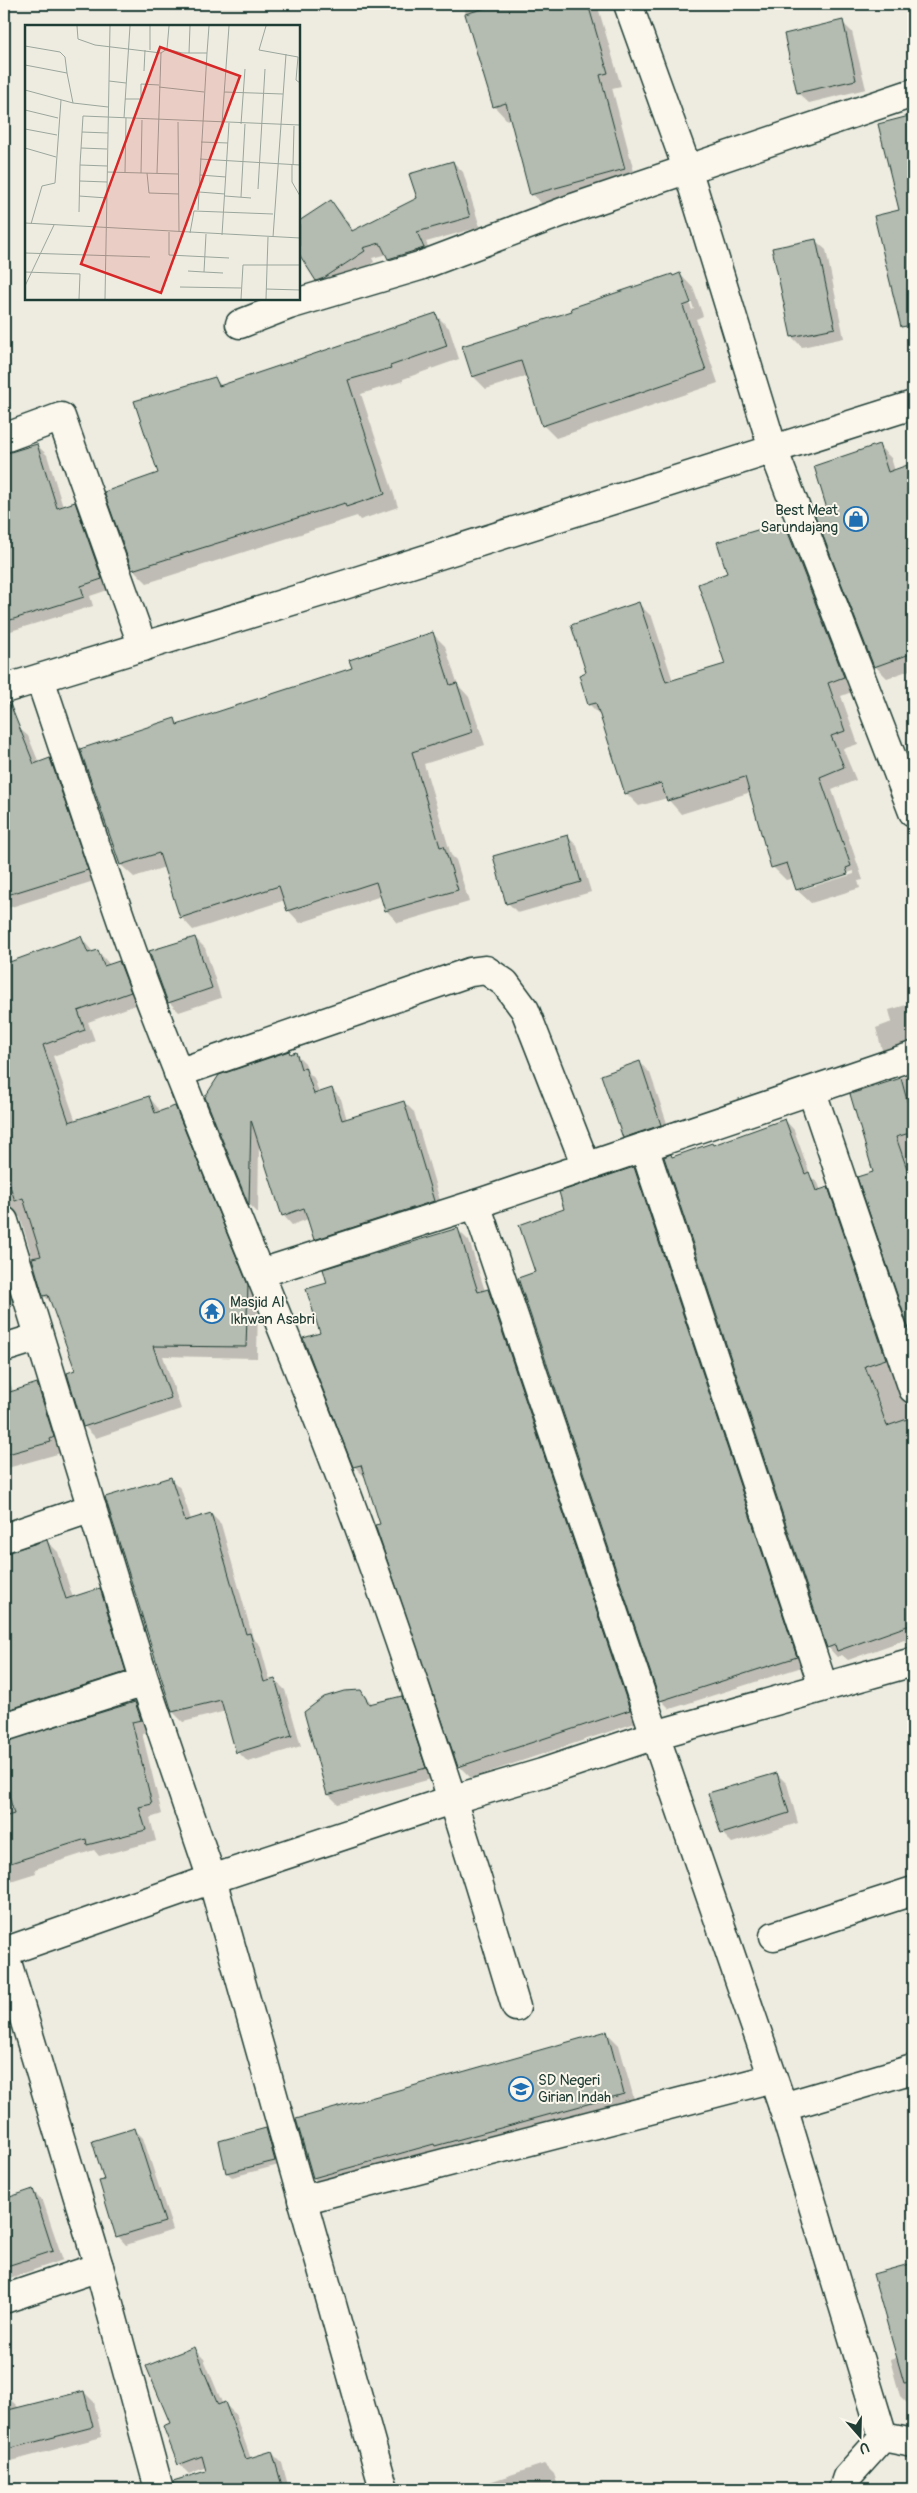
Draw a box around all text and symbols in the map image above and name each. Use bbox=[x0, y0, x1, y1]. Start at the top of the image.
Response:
inset map bbox=[25, 25, 300, 300]
place label: Best Meat Sarundajang bbox=[761, 501, 839, 537]
shop icon: Best Meat Sarundajang bbox=[843, 506, 869, 532]
place label: Masjid Al Ikhwan Asabri bbox=[230, 1293, 315, 1329]
temple icon: Masjid Al Ikhwan Asabri bbox=[199, 1298, 225, 1324]
place label: SD Negeri Girian Indah bbox=[538, 2071, 611, 2107]
school or university icon: SD Negeri Girian Indah bbox=[508, 2076, 534, 2102]
north arrow bbox=[834, 2410, 884, 2460]
text: U bbox=[857, 2438, 872, 2457]

